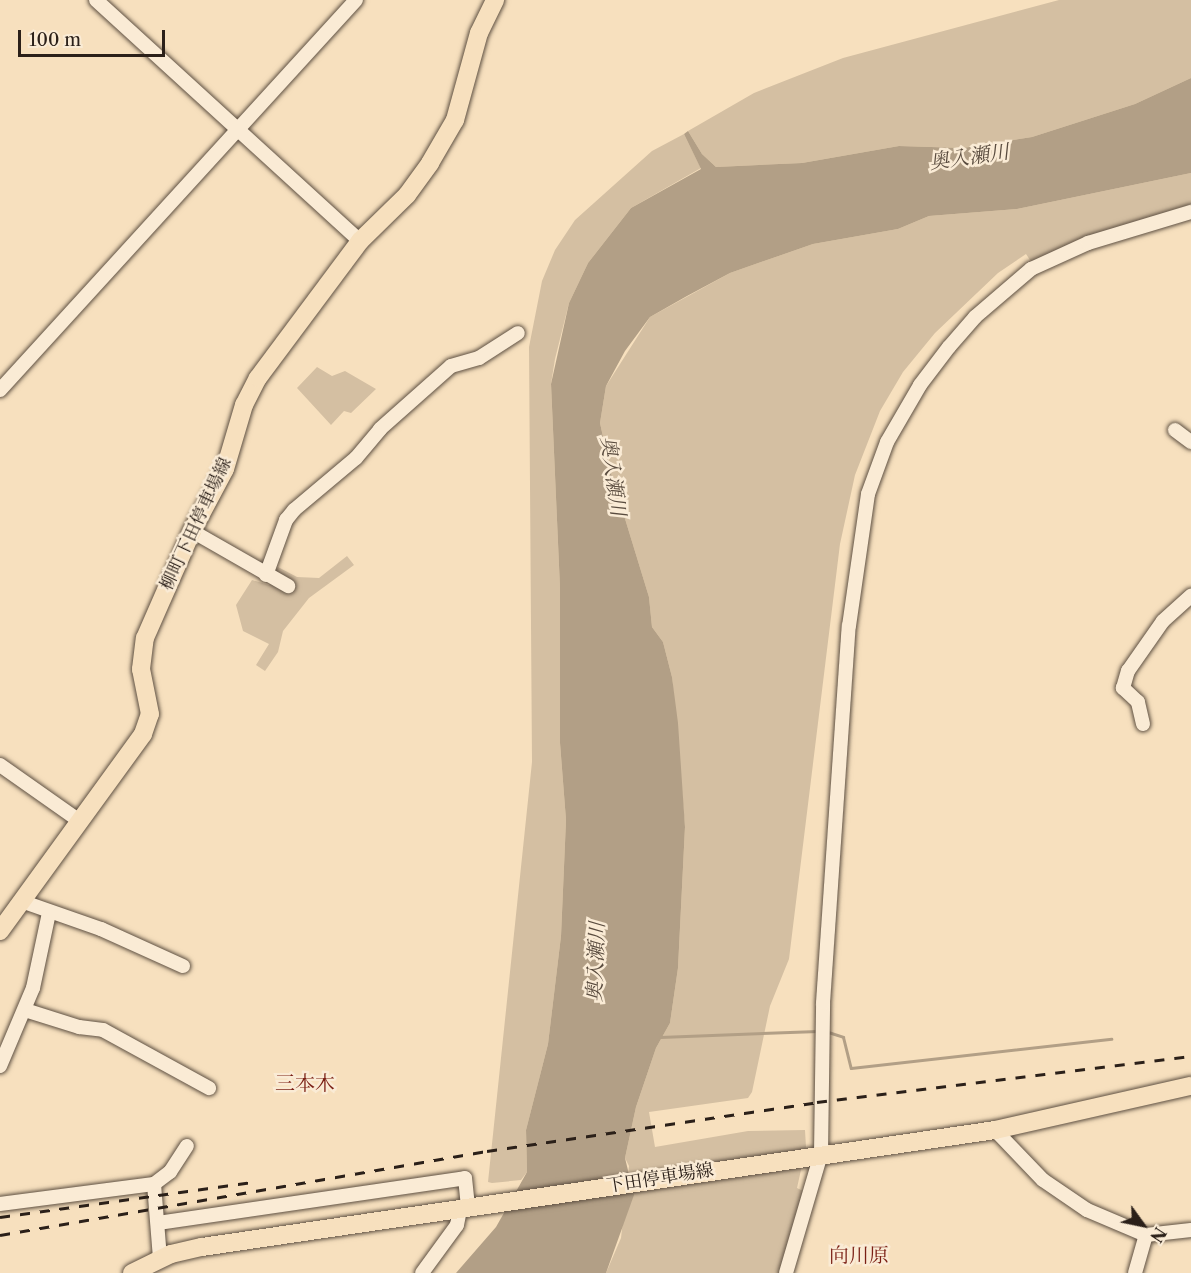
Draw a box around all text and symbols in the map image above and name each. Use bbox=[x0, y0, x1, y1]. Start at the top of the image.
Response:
scale bar bbox=[21, 18, 168, 56]
text: 100 m bbox=[29, 29, 81, 51]
water label: 奥入瀬川 bbox=[928, 140, 1010, 174]
water label: 奥入瀬川 bbox=[596, 435, 630, 517]
street label: 柳町下田停車場線 bbox=[156, 454, 236, 594]
water label: 奥入瀬川 bbox=[583, 922, 609, 1002]
district label: 三本木 bbox=[275, 1071, 335, 1095]
street label: 下田停車場線 bbox=[605, 1159, 715, 1197]
north arrow bbox=[1113, 1195, 1173, 1255]
text: N bbox=[1146, 1224, 1170, 1246]
district label: 向川原 bbox=[829, 1243, 889, 1267]

